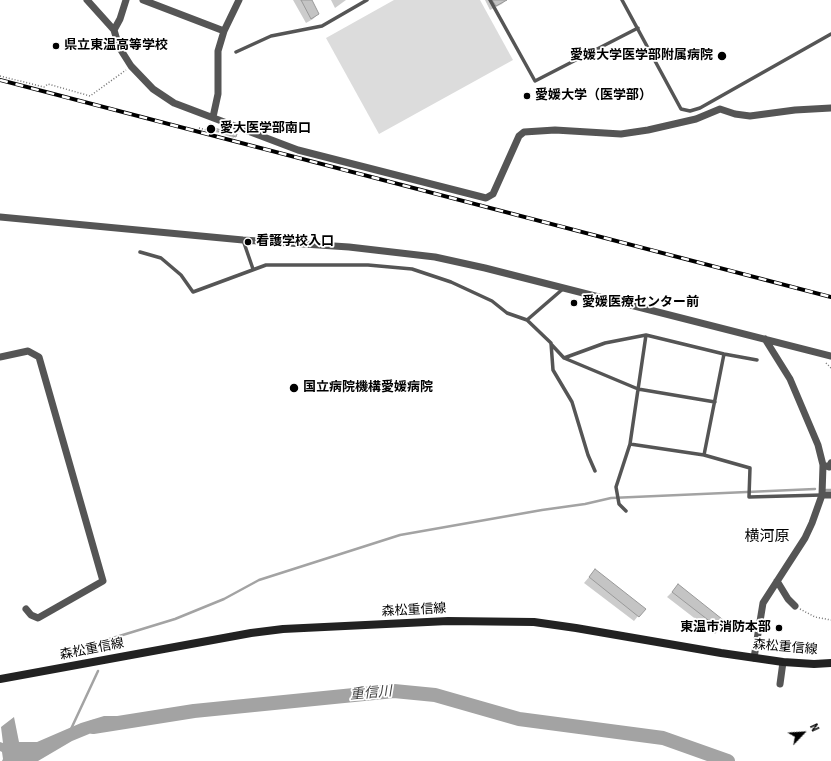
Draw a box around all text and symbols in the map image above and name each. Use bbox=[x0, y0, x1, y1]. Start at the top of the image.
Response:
place label: 県立東温高等学校 bbox=[64, 38, 168, 54]
marker: 県立東温高等学校 bbox=[51, 41, 61, 51]
place label: 愛媛大学医学部附属病院 bbox=[570, 48, 713, 64]
marker: 愛媛大学医学部附属病院 bbox=[716, 50, 728, 62]
place label: 愛媛大学（医学部） bbox=[535, 88, 652, 104]
marker: 愛媛大学（医学部） bbox=[522, 91, 532, 101]
place label: 愛大医学部南口 bbox=[220, 121, 311, 137]
marker: 愛大医学部南口 bbox=[205, 123, 217, 135]
place label: 看護学校入口 bbox=[256, 234, 334, 250]
marker: 看護学校入口 bbox=[243, 237, 253, 247]
place label: 愛媛医療センター前 bbox=[582, 295, 699, 311]
marker: 愛媛医療センター前 bbox=[569, 298, 579, 308]
place label: 国立病院機構愛媛病院 bbox=[303, 380, 433, 396]
marker: 国立病院機構愛媛病院 bbox=[288, 382, 300, 394]
district label: 横河原 bbox=[745, 529, 789, 547]
street label: 森松重信線 bbox=[381, 602, 447, 620]
place label: 東温市消防本部 bbox=[680, 620, 771, 636]
marker: 東温市消防本部 bbox=[774, 623, 784, 633]
street label: 森松重信線 bbox=[59, 636, 125, 664]
street label: 森松重信線 bbox=[752, 637, 818, 659]
water label: 重信川 bbox=[349, 684, 393, 704]
north arrow bbox=[783, 713, 823, 753]
text: N bbox=[806, 721, 823, 734]

